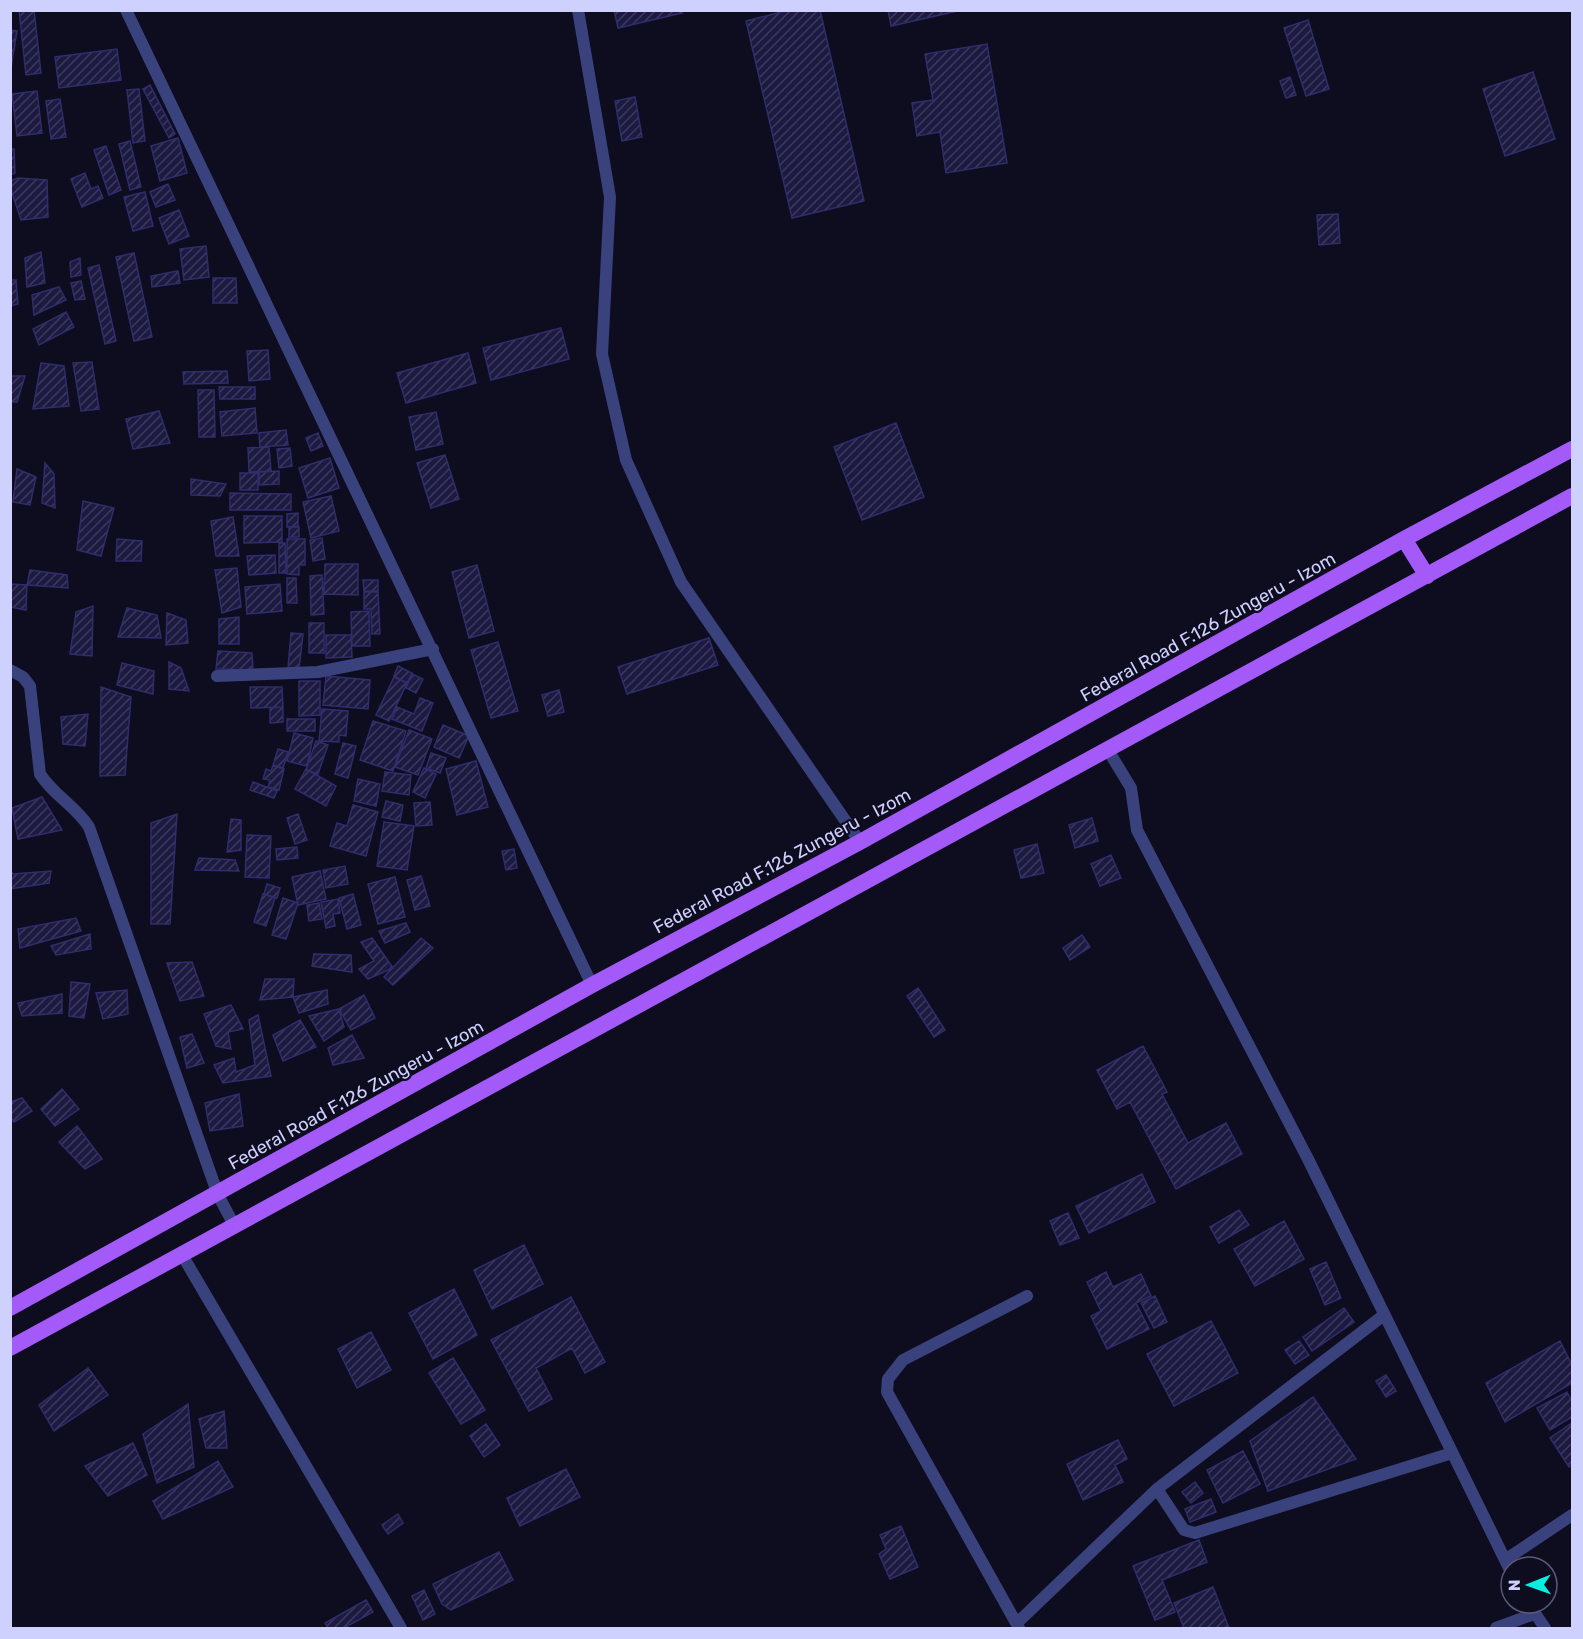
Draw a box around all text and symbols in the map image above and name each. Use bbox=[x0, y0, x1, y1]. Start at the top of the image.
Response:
street label: Federal Road F.126 Zungeru - Izom bbox=[1076, 547, 1340, 707]
street label: Federal Road F.126 Zungeru - Izom bbox=[649, 784, 915, 938]
street label: Federal Road F.126 Zungeru - Izom bbox=[224, 1015, 488, 1175]
north arrow bbox=[1499, 1555, 1559, 1615]
text: N bbox=[1505, 1579, 1524, 1591]

